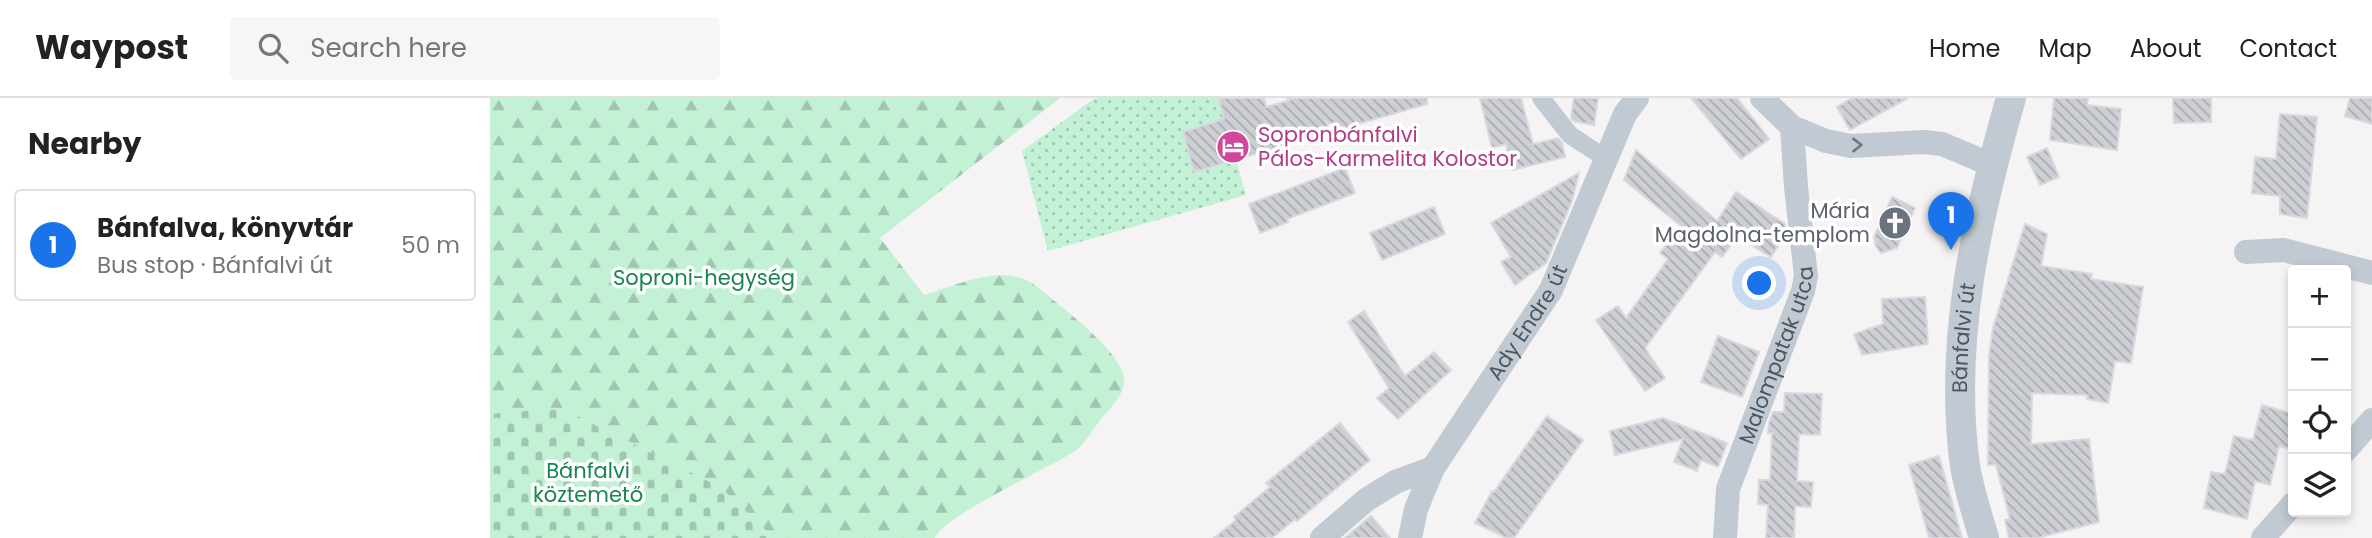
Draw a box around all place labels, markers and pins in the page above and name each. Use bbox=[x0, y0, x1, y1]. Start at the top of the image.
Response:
place label: Sopronbánfalvi Pálos-Karmelita Kolostor bbox=[1258, 120, 1517, 173]
hotel icon: Sopronbánfalvi Pálos-Karmelita Kolostor bbox=[1214, 128, 1252, 166]
pin: 1 bbox=[1928, 192, 1974, 250]
place label: Mária Magdolna-templom bbox=[1655, 196, 1870, 249]
church icon: Mária Magdolna-templom bbox=[1876, 204, 1914, 242]

